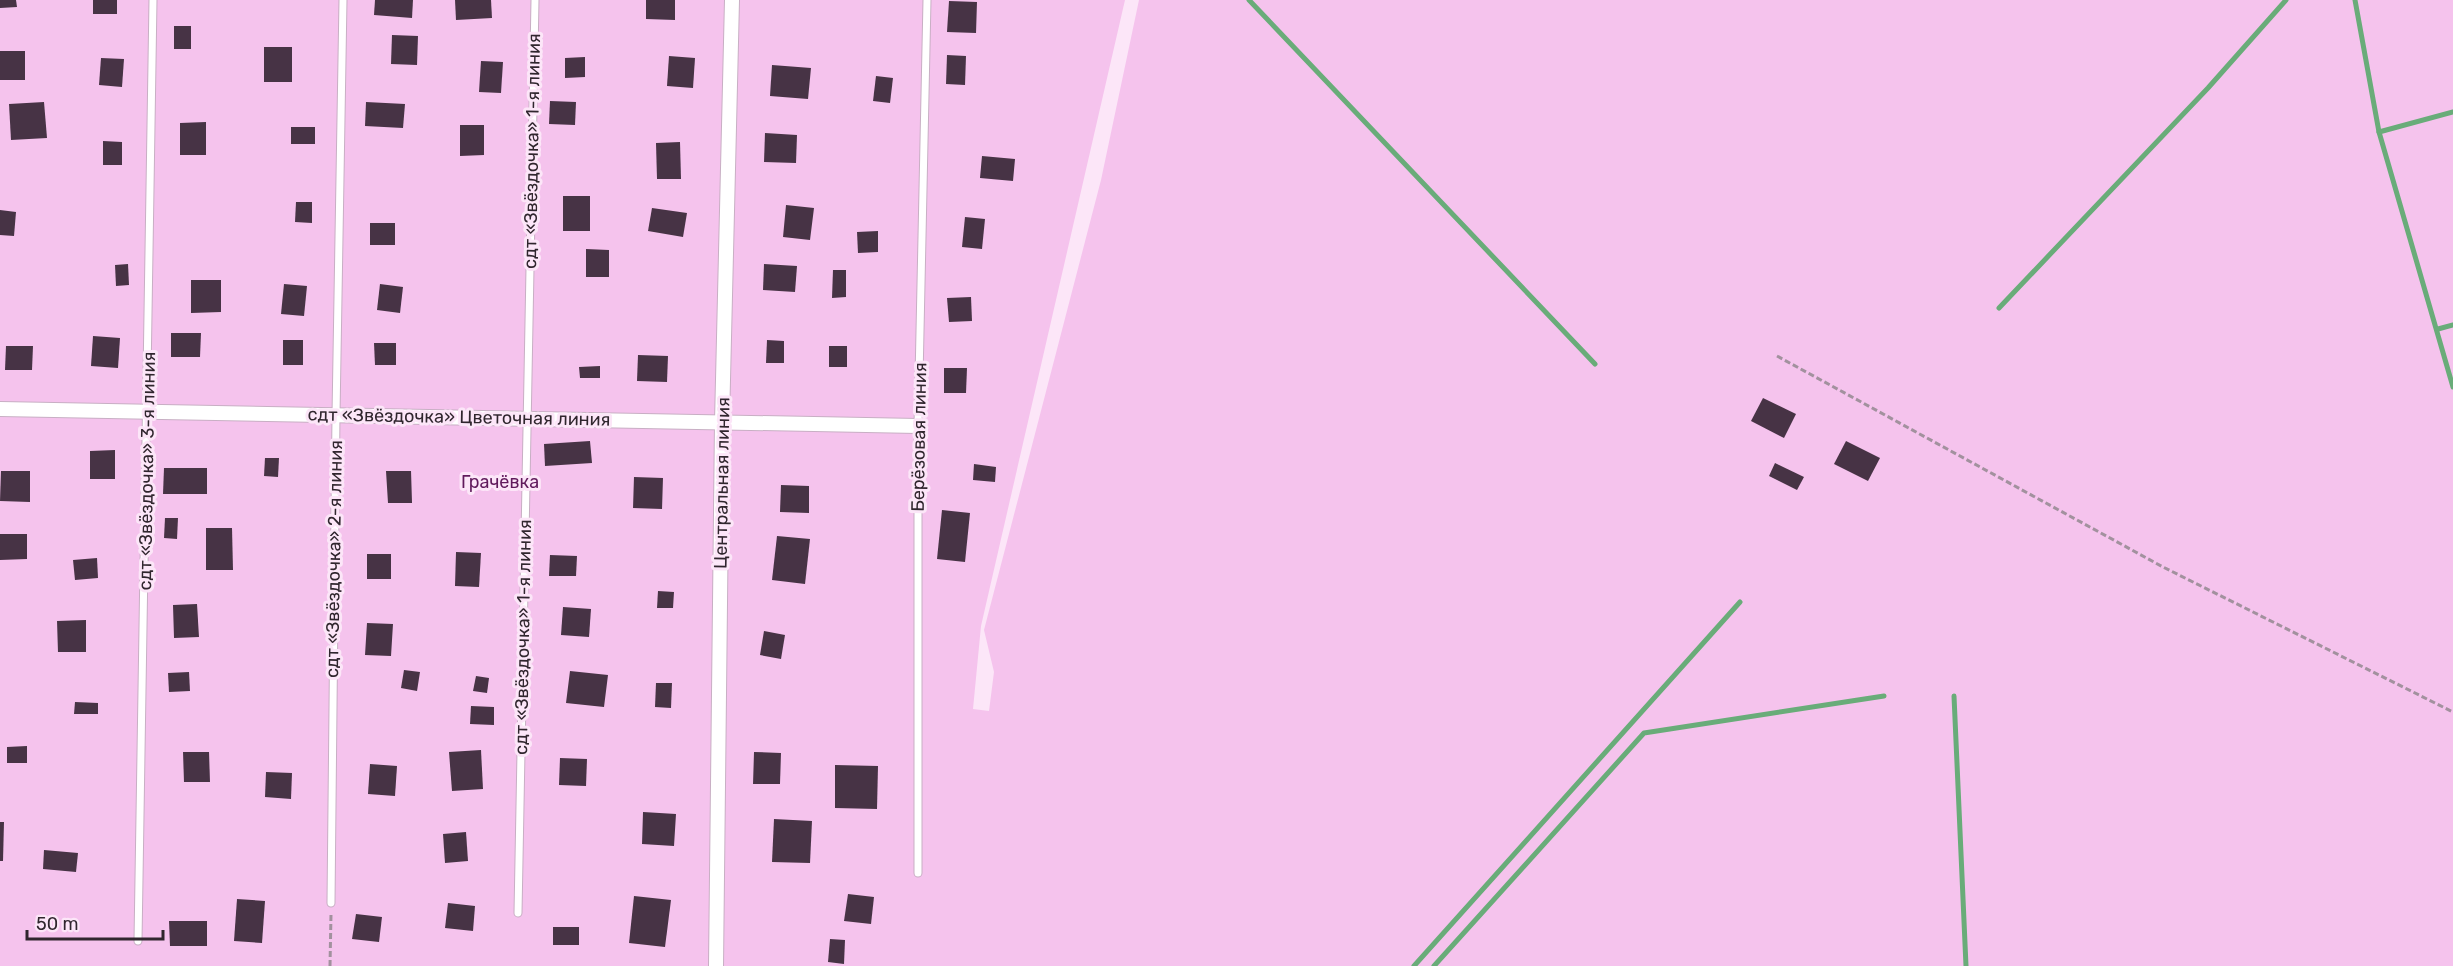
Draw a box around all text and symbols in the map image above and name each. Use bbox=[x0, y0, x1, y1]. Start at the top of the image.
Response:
street label: сдт «Звёздочка» 1-я линия bbox=[519, 33, 545, 269]
street label: сдт «Звёздочка» 3-я линия bbox=[134, 351, 160, 591]
street label: Берёзовая линия bbox=[907, 362, 931, 512]
street label: Центральная линия bbox=[710, 397, 734, 569]
street label: сдт «Звёздочка» Цветочная линия bbox=[307, 403, 611, 431]
street label: сдт «Звёздочка» 2-я линия bbox=[321, 440, 347, 678]
park label: Грачёвка bbox=[461, 471, 539, 493]
street label: сдт «Звёздочка» 1-я линия bbox=[510, 519, 536, 755]
scale bar bbox=[27, 903, 164, 941]
text: 50 m bbox=[36, 913, 79, 935]

